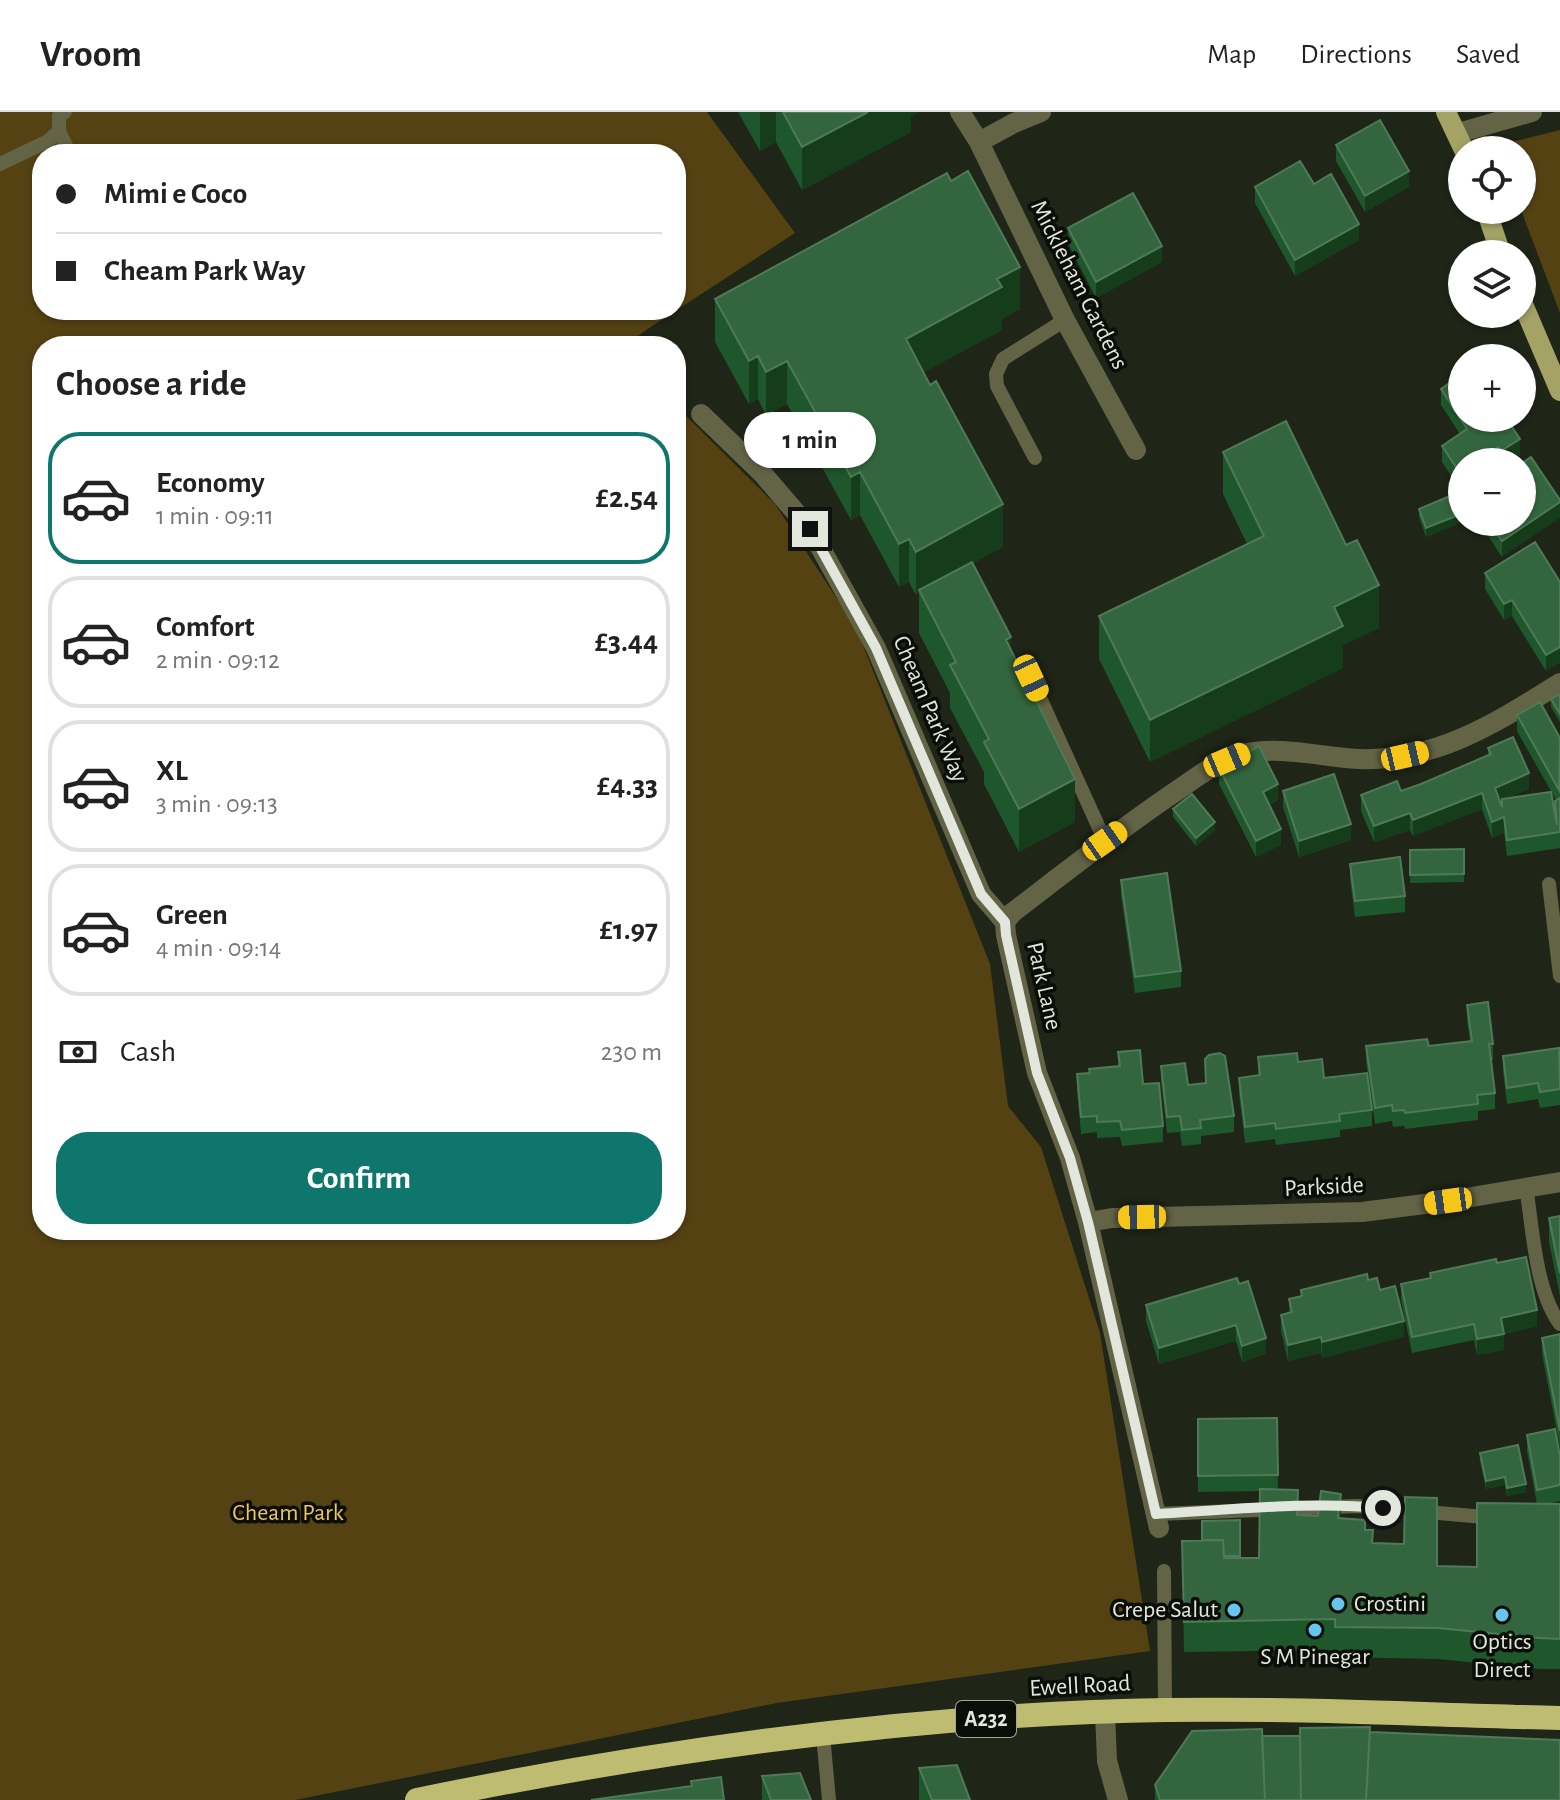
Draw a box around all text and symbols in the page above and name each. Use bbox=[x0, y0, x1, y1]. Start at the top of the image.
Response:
text: Vroom bbox=[40, 36, 142, 74]
text: Map bbox=[1207, 41, 1256, 69]
text: Directions bbox=[1300, 41, 1412, 69]
text: Saved bbox=[1456, 41, 1520, 69]
map controls bbox=[1448, 136, 1536, 536]
button: locate bbox=[1448, 136, 1536, 224]
text: Mimi e Coco bbox=[104, 179, 247, 209]
street label: Mickleham Gardens bbox=[1026, 197, 1132, 373]
button: layers bbox=[1448, 240, 1536, 328]
text: Cheam Park Way bbox=[104, 256, 305, 286]
button: + bbox=[1448, 344, 1536, 432]
text: Choose a ride bbox=[56, 366, 246, 402]
callout: 1 min bbox=[744, 413, 876, 469]
text: 1 min bbox=[783, 427, 837, 453]
button: − bbox=[1448, 448, 1536, 536]
icon: car bbox=[60, 462, 132, 534]
text: Economy bbox=[156, 468, 265, 498]
text: £2.54 bbox=[596, 483, 658, 513]
text: 1 min · 09:11 bbox=[156, 503, 274, 529]
route end bbox=[792, 511, 828, 547]
icon: car bbox=[60, 606, 132, 678]
text: Comfort bbox=[156, 612, 255, 642]
text: £3.44 bbox=[595, 627, 658, 657]
street label: Cheam Park Way bbox=[888, 632, 972, 786]
text: 2 min · 09:12 bbox=[156, 647, 280, 673]
car bbox=[1010, 651, 1052, 705]
car bbox=[1379, 739, 1431, 773]
car bbox=[1200, 740, 1254, 780]
icon: car bbox=[60, 750, 132, 822]
text: XL bbox=[156, 756, 188, 786]
text: £4.33 bbox=[597, 771, 658, 801]
text: 3 min · 09:13 bbox=[156, 791, 278, 817]
car bbox=[1078, 817, 1132, 865]
icon: car bbox=[60, 894, 132, 966]
text: Green bbox=[156, 900, 228, 930]
text: £1.97 bbox=[600, 915, 658, 945]
text: 4 min · 09:14 bbox=[156, 935, 281, 961]
street label: Park Lane bbox=[1022, 940, 1066, 1032]
icon: cash bbox=[56, 1030, 100, 1074]
text: Cash bbox=[120, 1037, 176, 1067]
text: 230 m bbox=[601, 1039, 662, 1065]
button: Confirm bbox=[56, 1132, 662, 1224]
street label: Parkside bbox=[1284, 1173, 1364, 1201]
car bbox=[1423, 1186, 1473, 1216]
car bbox=[1118, 1205, 1166, 1229]
route start bbox=[1365, 1490, 1401, 1526]
park label: Cheam Park bbox=[232, 1501, 344, 1525]
place label: Crostini bbox=[1354, 1592, 1426, 1616]
marker: Crostini bbox=[1329, 1595, 1347, 1613]
place label: Crepe Salut bbox=[1112, 1598, 1218, 1622]
marker: Crepe Salut bbox=[1225, 1601, 1243, 1619]
marker: Optics Direct bbox=[1493, 1606, 1511, 1624]
marker: S M Pinegar bbox=[1306, 1621, 1324, 1639]
place label: Optics Direct bbox=[1472, 1630, 1532, 1682]
place label: S M Pinegar bbox=[1260, 1645, 1370, 1669]
street label: Ewell Road bbox=[1029, 1671, 1131, 1701]
road number: A232 bbox=[956, 1701, 1016, 1737]

